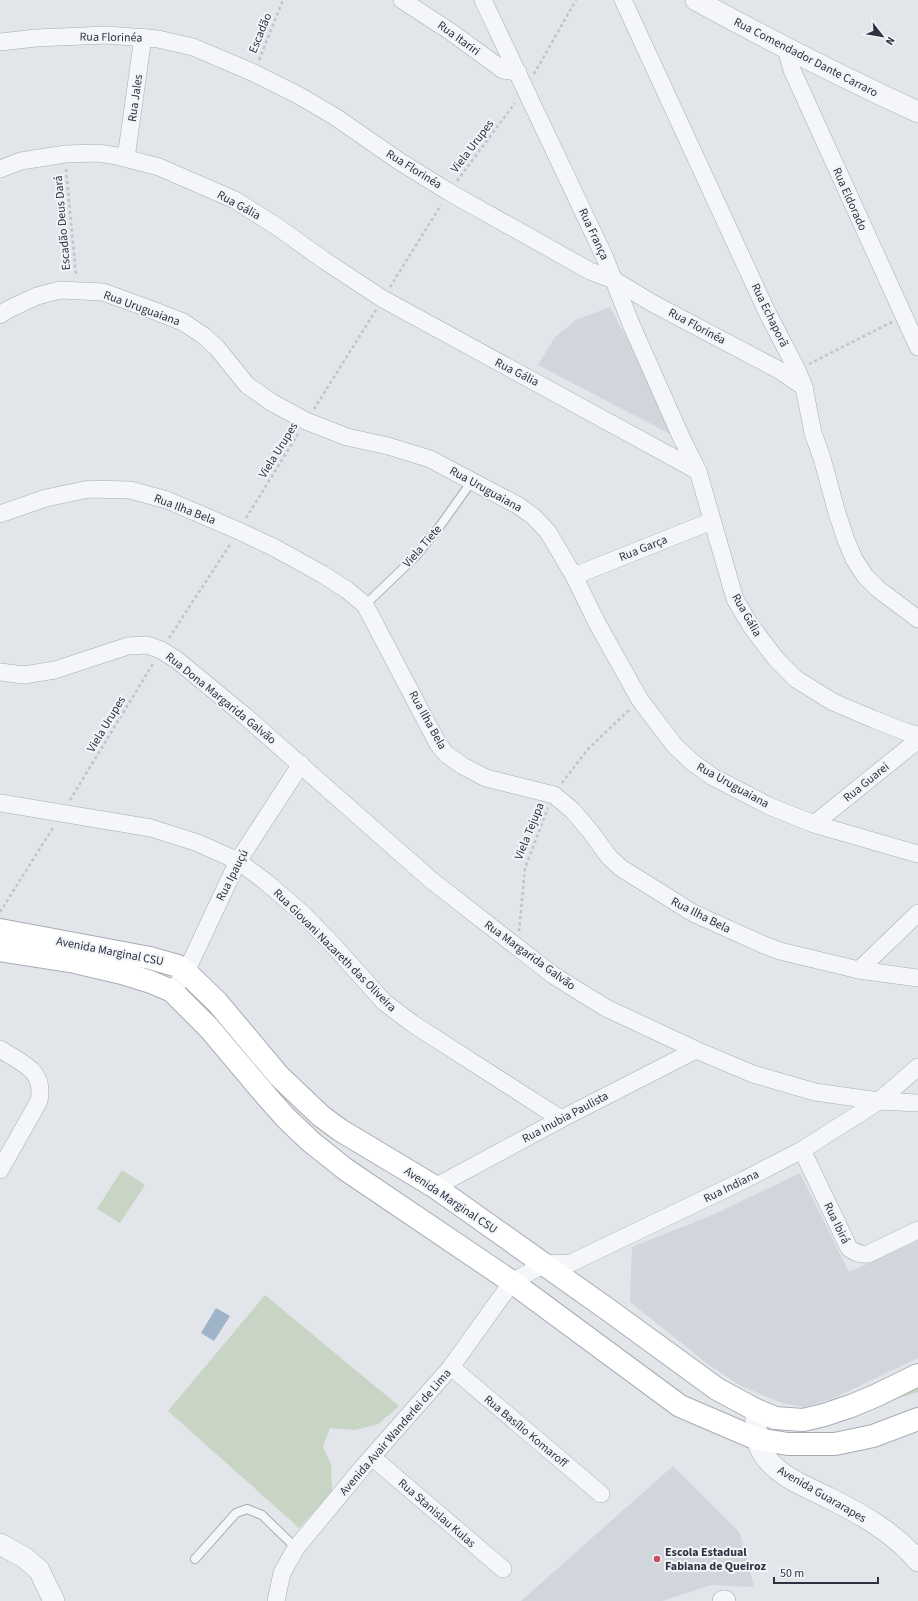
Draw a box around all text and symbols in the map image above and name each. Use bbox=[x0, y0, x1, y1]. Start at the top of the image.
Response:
street label: Escadão bbox=[245, 11, 276, 56]
street label: Rua Comendador Dante Carraro bbox=[731, 14, 881, 101]
north arrow bbox=[862, 16, 902, 56]
street label: Rua Itariri bbox=[434, 17, 484, 60]
street label: Rua Florinéa bbox=[79, 28, 143, 47]
text: N bbox=[882, 34, 898, 48]
street label: Rua Jales bbox=[124, 73, 147, 123]
street label: Viela Urupes bbox=[447, 116, 498, 176]
street label: Rua Florinéa bbox=[383, 146, 445, 193]
street label: Rua Eldorado bbox=[828, 165, 871, 233]
street label: Escadão Deus Dará bbox=[50, 175, 75, 271]
street label: Rua Gália bbox=[214, 187, 264, 224]
street label: Rua França bbox=[574, 206, 613, 263]
street label: Rua Echaporã bbox=[747, 280, 792, 350]
street label: Rua Uruguaiana bbox=[101, 287, 183, 330]
street label: Rua Florinéa bbox=[665, 304, 728, 349]
street label: Rua Gália bbox=[492, 354, 542, 391]
street label: Viela Urupes bbox=[255, 419, 302, 481]
street label: Rua Uruguaiana bbox=[446, 462, 525, 516]
street label: Rua Ilha Bela bbox=[151, 490, 218, 529]
street label: Viela Tiete bbox=[399, 521, 446, 571]
street label: Rua Garça bbox=[616, 531, 670, 566]
street label: Rua Gália bbox=[727, 591, 766, 640]
street label: Rua Dona Margarida Galvão bbox=[162, 648, 280, 748]
street label: Rua Ilha Bela bbox=[404, 688, 451, 753]
street label: Viela Urupes bbox=[83, 693, 130, 755]
street label: Rua Uruguaiana bbox=[693, 758, 772, 812]
street label: Rua Guarei bbox=[840, 759, 893, 806]
street label: Viela Tejupa bbox=[510, 800, 549, 862]
street label: Rua Ipauçú bbox=[212, 846, 253, 904]
street label: Rua Giovani Nazareth das Oliveira bbox=[269, 885, 400, 1016]
street label: Rua Ilha Bela bbox=[668, 893, 734, 938]
street label: Rua Margarida Galvão bbox=[481, 916, 579, 994]
street label: Avenida Marginal CSU bbox=[55, 933, 165, 970]
street label: Rua Inubia Paulista bbox=[519, 1087, 611, 1147]
street label: Avenida Marginal CSU bbox=[401, 1163, 501, 1238]
street label: Rua Indiana bbox=[701, 1166, 762, 1207]
street label: Rua Ibirá bbox=[819, 1200, 854, 1247]
street label: Avenida Avair Wanderlei de Lima bbox=[336, 1365, 455, 1499]
street label: Rua Basílio Komaroff bbox=[480, 1391, 572, 1472]
street label: Avenida Guararapes bbox=[774, 1462, 869, 1527]
street label: Rua Stanislau Kulas bbox=[394, 1475, 479, 1552]
place label: Escola Estadual Fabiana de Queiroz bbox=[665, 1544, 766, 1575]
marker: Escola Estadual Fabiana de Queiroz bbox=[652, 1554, 662, 1564]
scale bar bbox=[774, 1559, 878, 1585]
text: 50 m bbox=[780, 1565, 804, 1582]

